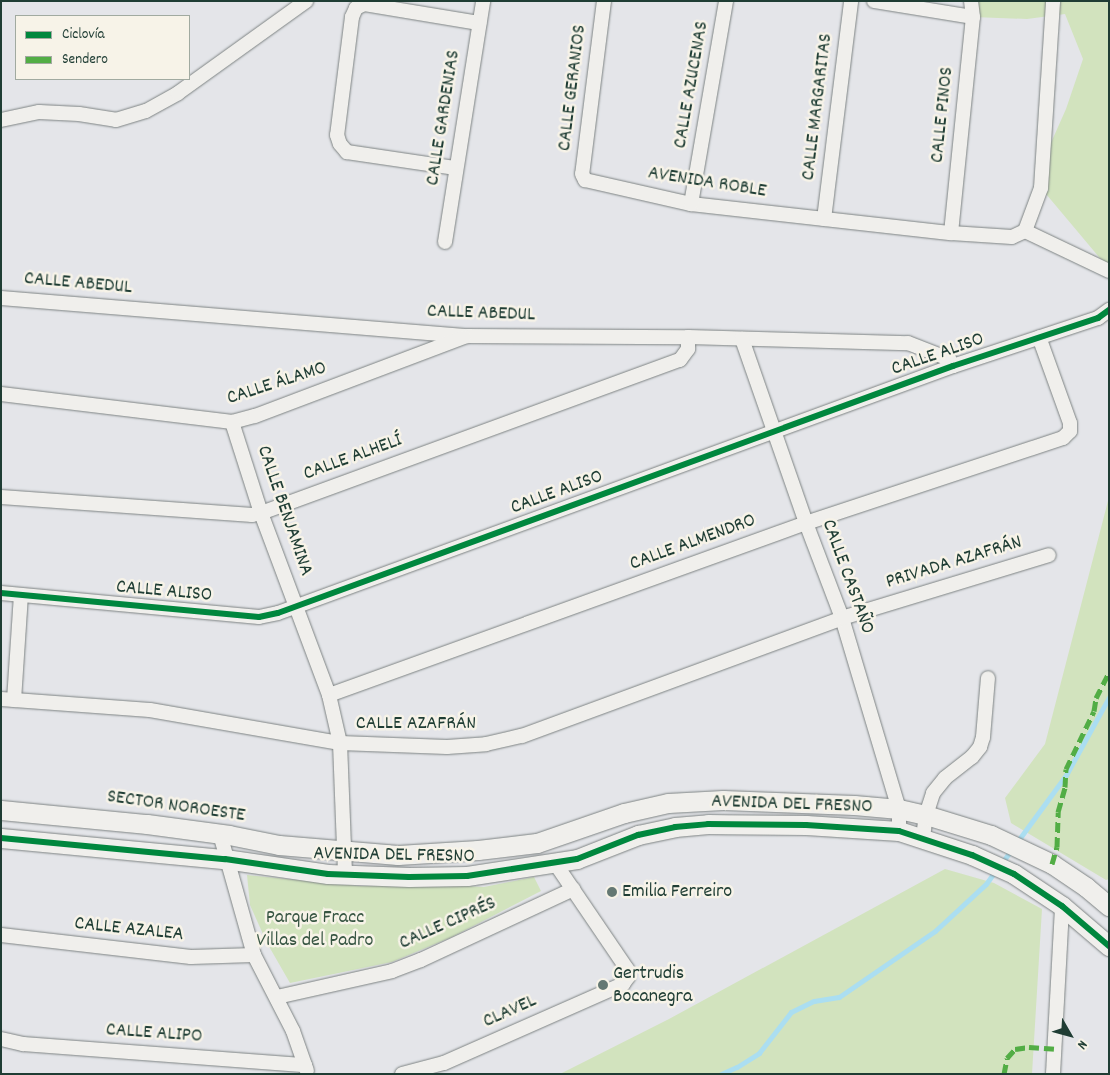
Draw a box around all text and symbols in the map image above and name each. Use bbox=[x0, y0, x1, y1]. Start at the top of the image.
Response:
legend bbox=[15, 15, 190, 80]
street label: CALLE AZUCENAS bbox=[669, 20, 715, 150]
street label: CALLE GERANIOS bbox=[553, 23, 593, 153]
text: Ciclovía bbox=[62, 24, 104, 46]
street label: CALLE MARGARITAS bbox=[797, 32, 839, 182]
text: Sendero bbox=[62, 49, 108, 71]
street label: CALLE GARDENIAS bbox=[421, 49, 467, 187]
street label: CALLE PINOS bbox=[926, 66, 960, 164]
street label: AVENIDA ROBLE bbox=[646, 162, 768, 204]
street label: CALLE ABEDUL bbox=[23, 267, 133, 301]
street label: CALLE ABEDUL bbox=[426, 300, 536, 328]
street label: CALLE ALISO bbox=[889, 328, 987, 382]
street label: CALLE ÁLAMO bbox=[224, 357, 330, 411]
street label: CALLE ALHELÍ bbox=[300, 429, 406, 487]
street label: CALLE BENJAMINA bbox=[250, 443, 318, 579]
street label: CALLE ALISO bbox=[508, 465, 606, 521]
street label: CALLE ALMENDRO bbox=[627, 509, 759, 577]
street label: CALLE CASTAÑO bbox=[815, 516, 879, 638]
street label: PRIVADA AZAFRÁN bbox=[883, 531, 1025, 595]
street label: CALLE ALISO bbox=[115, 576, 213, 608]
street label: CALLE AZAFRÁN bbox=[356, 712, 476, 736]
street label: SECTOR NOROESTE bbox=[105, 785, 247, 829]
street label: AVENIDA DEL FRESNO bbox=[711, 790, 873, 820]
street label: AVENIDA DEL FRESNO bbox=[313, 843, 475, 869]
place label: Emilia Ferreiro bbox=[622, 880, 732, 904]
marker: Emilia Ferreiro bbox=[606, 886, 618, 898]
street label: CALLE CIPRÉS bbox=[396, 892, 500, 956]
park label: Parque Fracc Villas del Padro bbox=[257, 906, 373, 953]
street label: CALLE AZALEA bbox=[73, 912, 185, 948]
place label: Gertrudis Bocanegra bbox=[613, 962, 692, 1009]
marker: Gertrudis Bocanegra bbox=[597, 979, 609, 991]
street label: CLAVEL bbox=[480, 990, 540, 1034]
north arrow bbox=[1045, 1010, 1095, 1060]
street label: CALLE ALIPO bbox=[105, 1019, 203, 1049]
text: N bbox=[1072, 1035, 1092, 1053]

